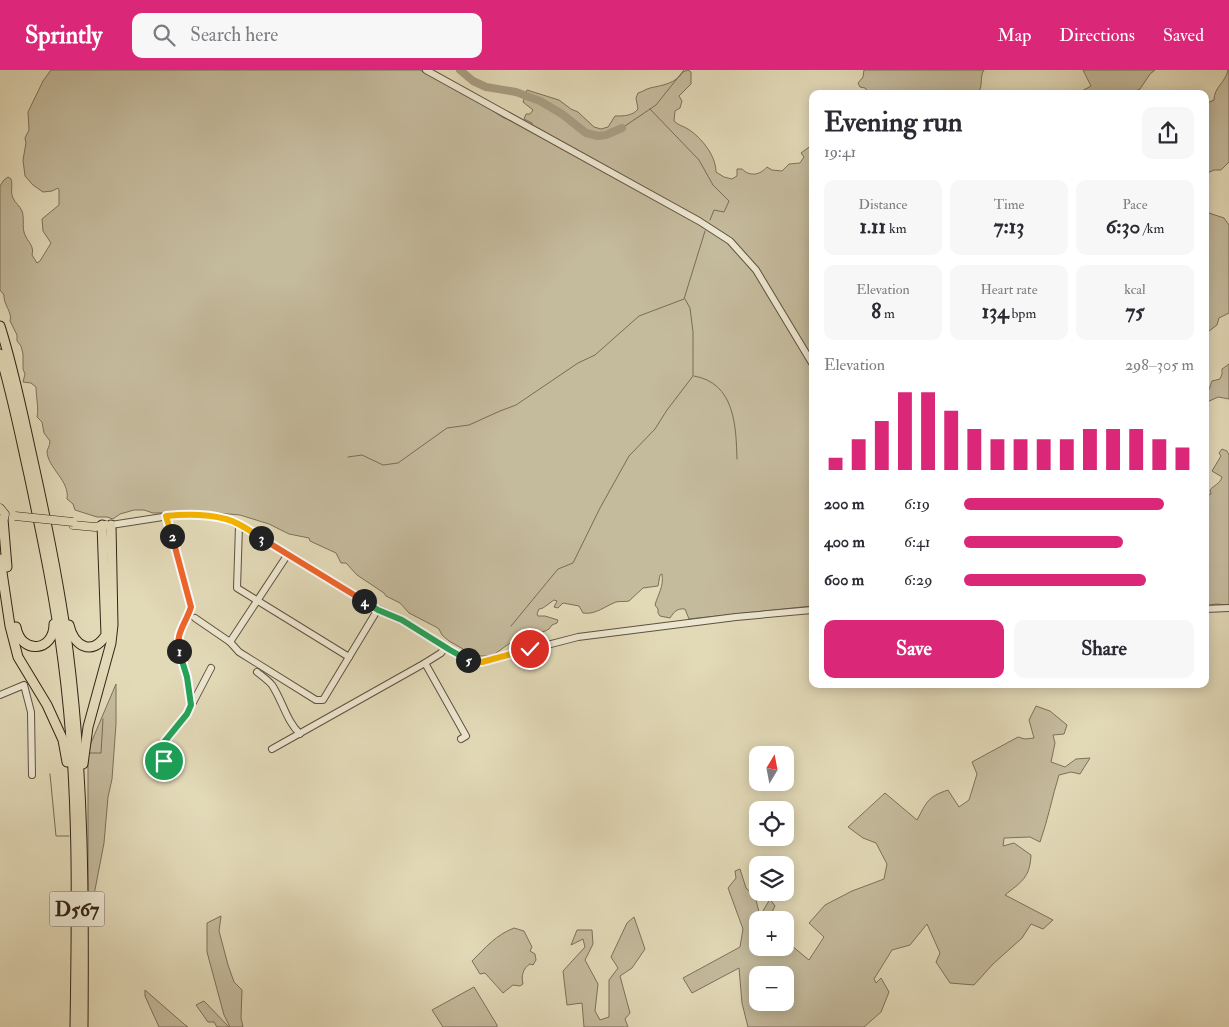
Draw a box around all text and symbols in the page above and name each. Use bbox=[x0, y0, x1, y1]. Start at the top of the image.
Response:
search box bbox=[132, 13, 482, 58]
text: Sprintly bbox=[25, 20, 102, 51]
icon: search bbox=[150, 21, 178, 49]
text: Search here bbox=[190, 23, 278, 47]
text: Map bbox=[998, 24, 1031, 47]
text: Directions bbox=[1059, 24, 1135, 47]
text: Saved bbox=[1163, 24, 1204, 47]
text: Evening run bbox=[824, 105, 962, 140]
button: share bbox=[1142, 107, 1194, 159]
text: 19:41 bbox=[824, 142, 856, 162]
text: Distance bbox=[859, 196, 907, 213]
text: Time bbox=[994, 196, 1024, 213]
text: Pace bbox=[1122, 196, 1148, 213]
text: 1.11 bbox=[859, 213, 886, 240]
text: 7:13 bbox=[994, 213, 1024, 240]
text: 6:30 bbox=[1106, 213, 1140, 240]
text: km bbox=[886, 220, 907, 237]
text: /km bbox=[1140, 220, 1164, 237]
text: Elevation bbox=[856, 281, 910, 298]
text: Heart rate bbox=[981, 281, 1038, 298]
text: kcal bbox=[1124, 281, 1146, 298]
text: 8 bbox=[871, 298, 881, 325]
text: 134 bbox=[982, 298, 1009, 325]
text: 75 bbox=[1126, 298, 1144, 325]
text: m bbox=[881, 305, 895, 322]
text: bpm bbox=[1009, 305, 1036, 322]
text: Elevation bbox=[824, 355, 885, 375]
text: 298–305 m bbox=[1125, 355, 1194, 375]
text: 200 m bbox=[824, 494, 864, 514]
text: 6:19 bbox=[904, 494, 930, 514]
pin: 2 bbox=[160, 524, 184, 548]
pin: 3 bbox=[248, 526, 274, 550]
text: 2 bbox=[169, 528, 176, 545]
text: 3 bbox=[259, 530, 264, 547]
text: 400 m bbox=[824, 532, 865, 552]
text: 6:41 bbox=[904, 532, 930, 552]
text: 600 m bbox=[824, 570, 864, 590]
text: 6:29 bbox=[904, 570, 932, 590]
pin: 4 bbox=[352, 588, 376, 614]
text: 4 bbox=[361, 593, 368, 610]
button: Save bbox=[824, 620, 1004, 678]
button: Share bbox=[1014, 620, 1194, 678]
pin bbox=[509, 628, 551, 670]
icon: check bbox=[516, 635, 544, 663]
pin: 1 bbox=[166, 638, 192, 664]
text: 1 bbox=[177, 643, 182, 660]
pin: 5 bbox=[456, 648, 480, 672]
text: 5 bbox=[465, 652, 472, 669]
pin bbox=[143, 740, 185, 782]
north arrow bbox=[749, 746, 794, 791]
map controls bbox=[749, 746, 794, 1011]
icon: arrive bbox=[150, 747, 178, 775]
button: locate bbox=[749, 801, 794, 846]
button: layers bbox=[749, 856, 794, 901]
road number: D567 bbox=[50, 892, 104, 926]
button: + bbox=[749, 911, 794, 956]
button: − bbox=[749, 966, 794, 1011]

